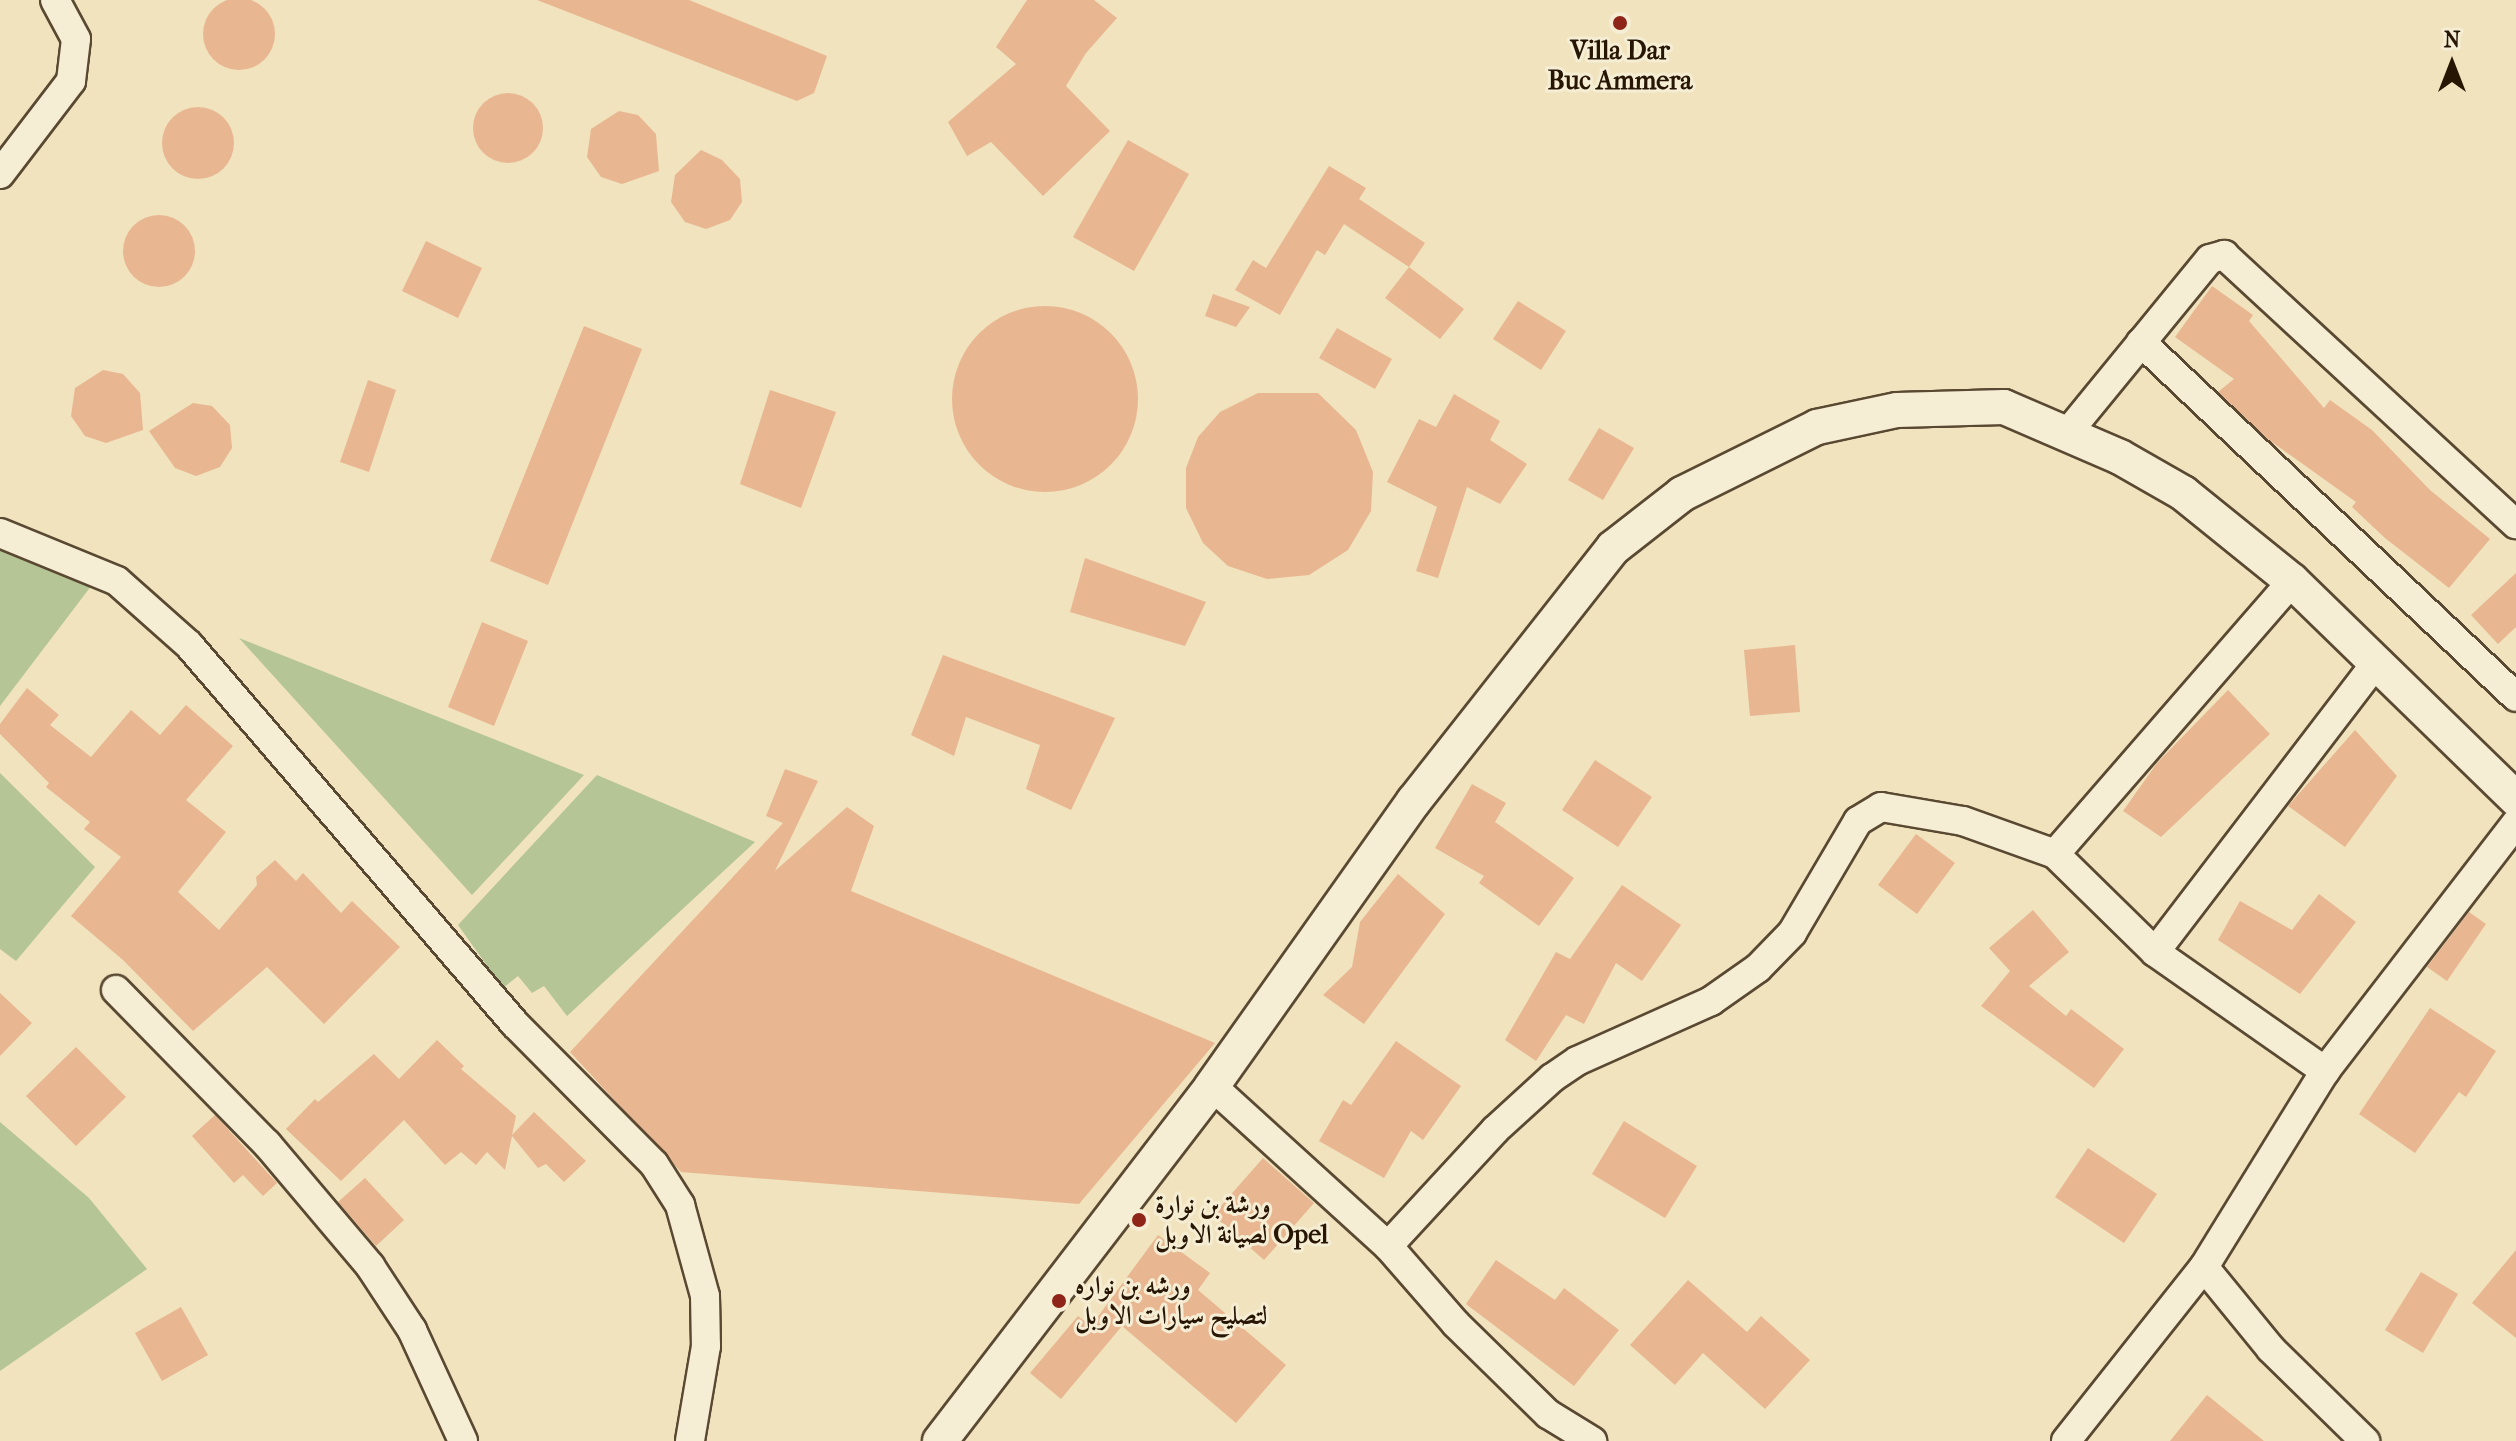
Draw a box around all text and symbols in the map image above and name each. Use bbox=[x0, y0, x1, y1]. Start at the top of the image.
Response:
marker: Villa Dar Buc Ammera bbox=[1611, 14, 1629, 32]
north arrow bbox=[2412, 24, 2492, 104]
text: N bbox=[2444, 27, 2460, 53]
place label: Villa Dar Buc Ammera bbox=[1548, 35, 1692, 96]
place label: ورشة بن نوارة لصيانة الاوبل Opel bbox=[1155, 1189, 1328, 1250]
marker: ورشة بن نوارة لصيانة الاوبل Opel bbox=[1130, 1211, 1148, 1229]
place label: ورشه بن نواره لتصليح سيارات الاوبل bbox=[1075, 1270, 1268, 1332]
marker: ورشه بن نواره لتصليح سيارات الاوبل bbox=[1050, 1292, 1068, 1310]

